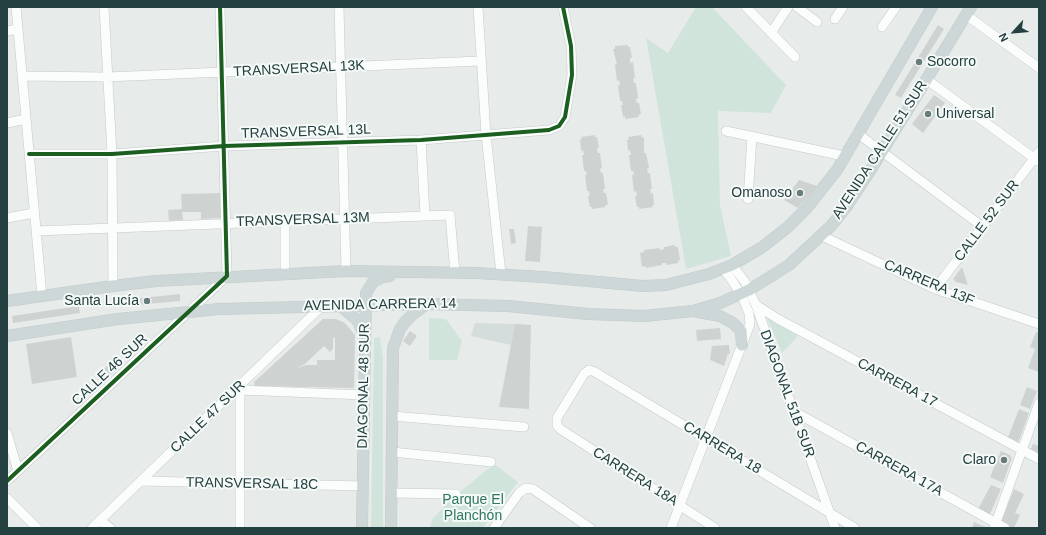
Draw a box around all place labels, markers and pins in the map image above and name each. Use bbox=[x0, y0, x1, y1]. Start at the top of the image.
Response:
place label: Socorro bbox=[927, 54, 976, 70]
marker: Socorro bbox=[914, 57, 924, 67]
place label: Universal bbox=[936, 106, 994, 122]
marker: Universal bbox=[923, 109, 933, 119]
place label: Omanoso bbox=[731, 185, 792, 201]
marker: Omanoso bbox=[795, 188, 805, 198]
place label: Santa Lucía bbox=[64, 293, 139, 309]
marker: Santa Lucía bbox=[142, 296, 152, 306]
place label: Claro bbox=[963, 452, 996, 468]
marker: Claro bbox=[999, 455, 1009, 465]

